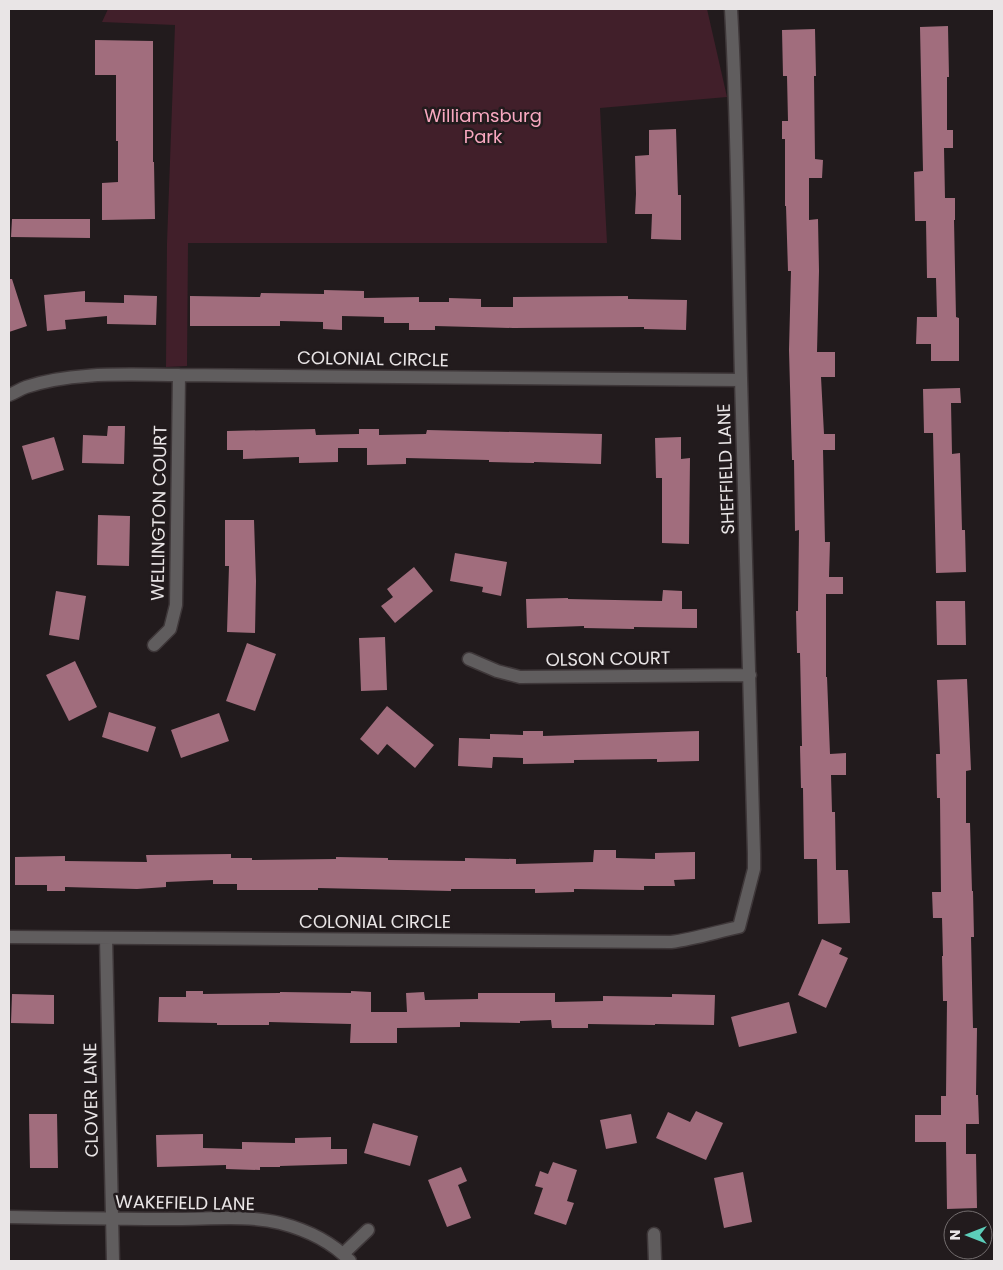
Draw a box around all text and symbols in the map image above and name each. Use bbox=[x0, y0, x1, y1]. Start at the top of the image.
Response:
park label: Williamsburg Park bbox=[424, 103, 542, 149]
street label: COLONIAL CIRCLE bbox=[297, 345, 449, 372]
street label: SHEFFIELD LANE bbox=[711, 403, 740, 535]
street label: WELLINGTON COURT bbox=[144, 425, 173, 601]
street label: OLSON COURT bbox=[545, 645, 671, 672]
street label: COLONIAL CIRCLE bbox=[299, 909, 451, 934]
street label: CLOVER LANE bbox=[77, 1042, 104, 1158]
street label: WAKEFIELD LANE bbox=[115, 1189, 255, 1216]
north arrow bbox=[943, 1210, 993, 1260]
text: N bbox=[945, 1230, 965, 1240]

